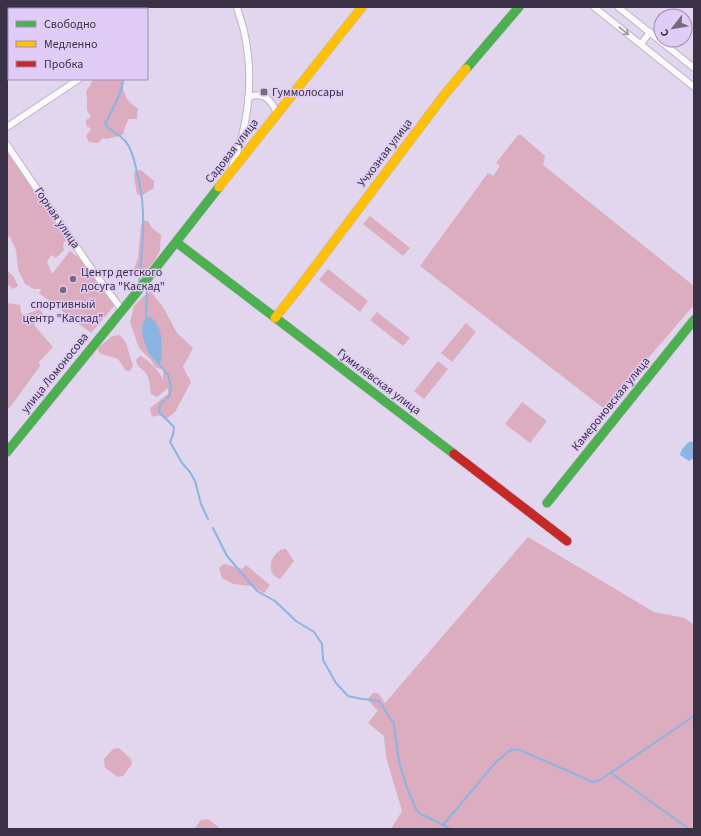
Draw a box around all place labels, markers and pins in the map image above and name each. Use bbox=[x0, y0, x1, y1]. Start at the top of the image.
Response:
place label: Гуммолосары bbox=[272, 84, 344, 101]
marker: Гуммолосары bbox=[259, 87, 269, 97]
place label: Центр детского досуга "Каскад" bbox=[81, 264, 165, 295]
marker: Центр детского досуга "Каскад" bbox=[68, 274, 78, 284]
marker: спортивный центр "Каскад" bbox=[58, 285, 68, 295]
place label: спортивный центр "Каскад" bbox=[23, 296, 103, 327]

